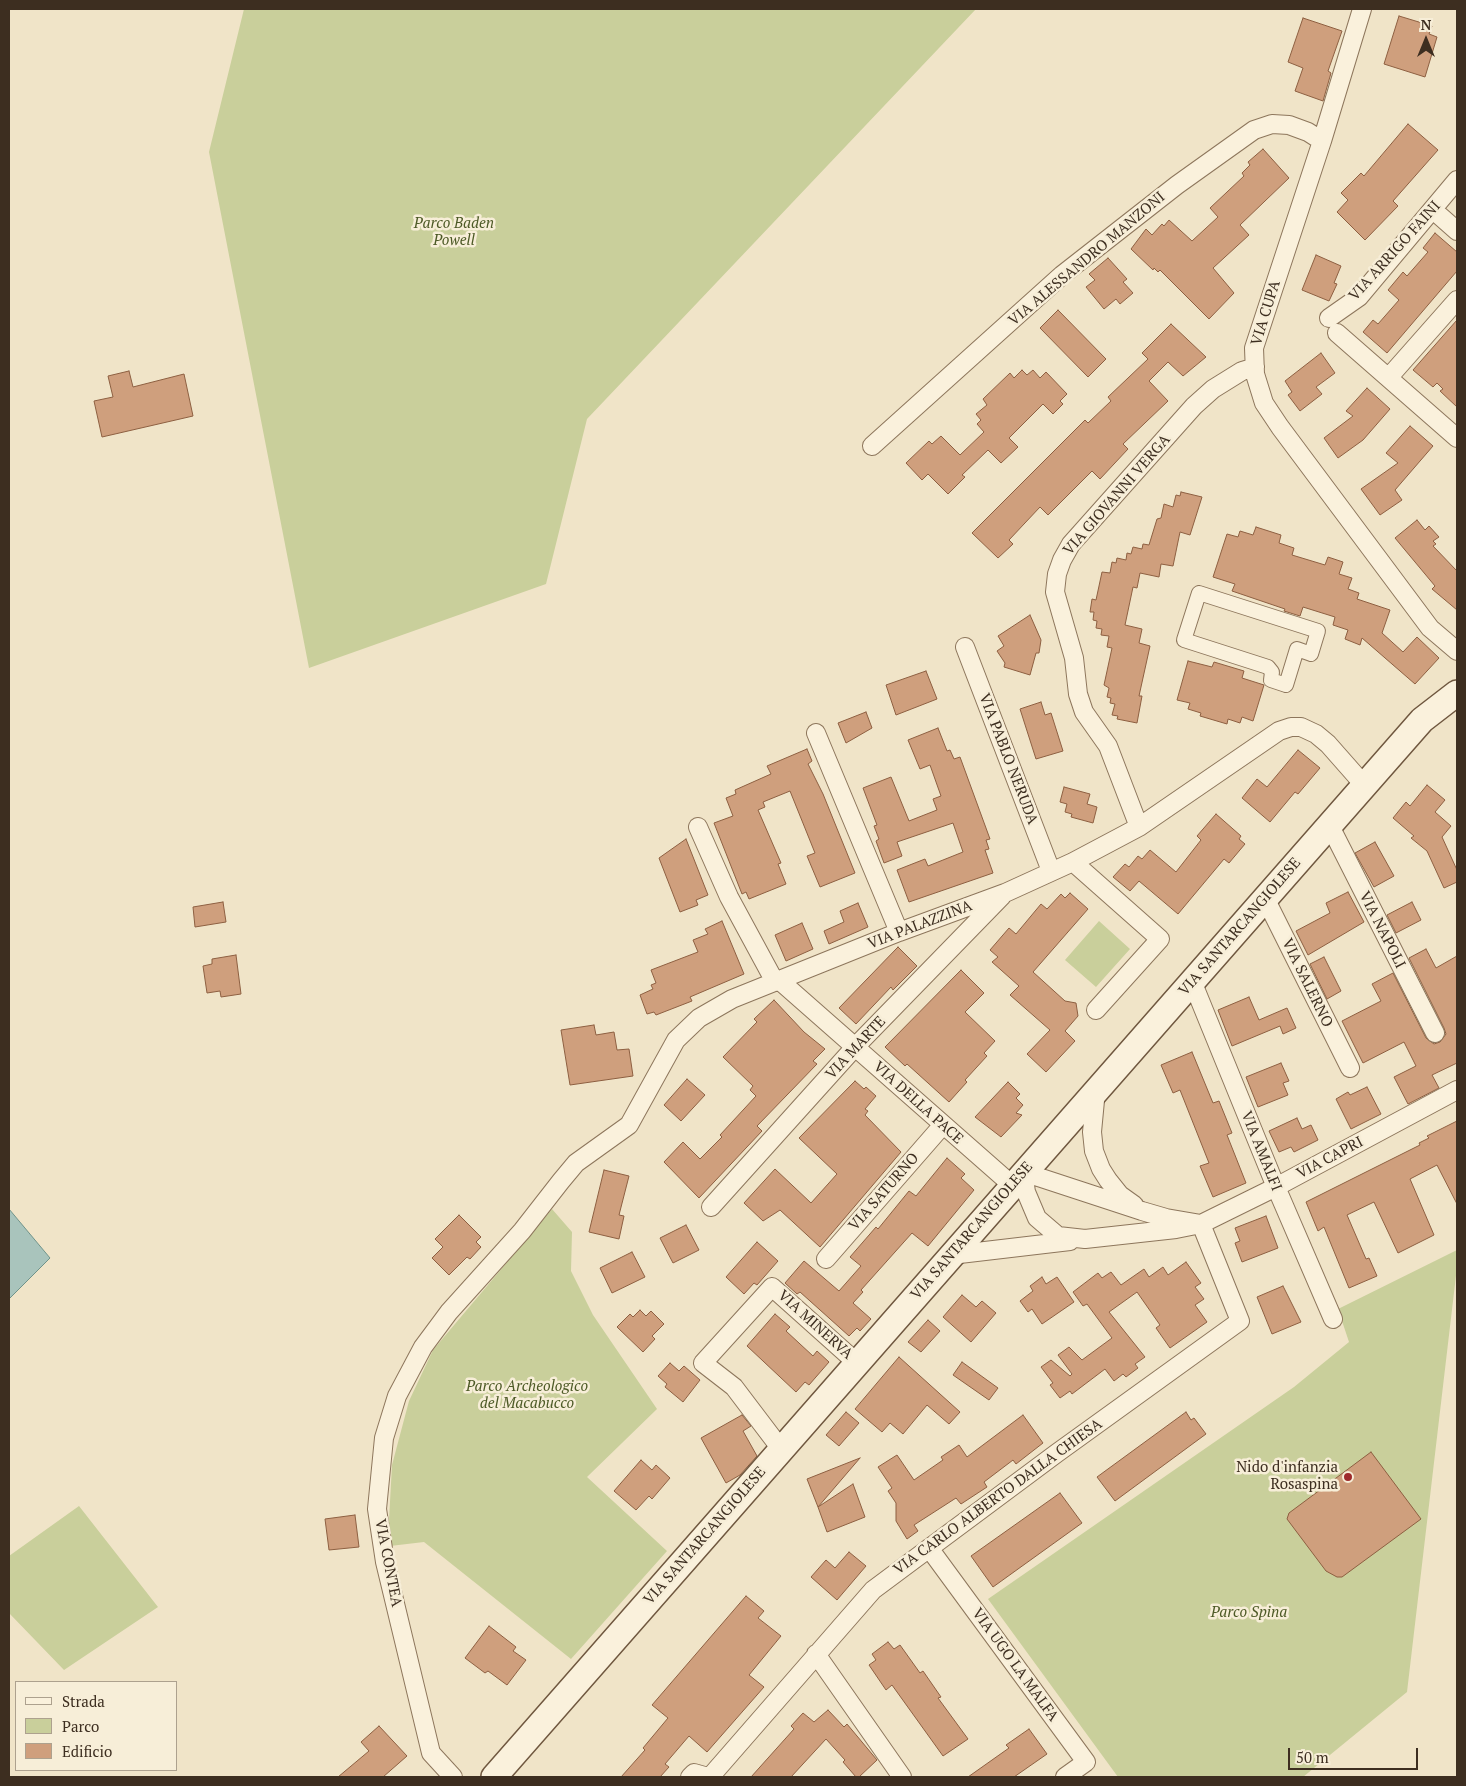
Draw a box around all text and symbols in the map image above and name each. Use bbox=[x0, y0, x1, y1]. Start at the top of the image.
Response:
north arrow bbox=[1401, 15, 1451, 65]
text: N bbox=[1421, 15, 1431, 34]
street label: VIA ALESSANDRO MANZONI bbox=[1005, 188, 1169, 330]
street label: VIA ARRIGO FAINI bbox=[1345, 197, 1445, 305]
park label: Parco Baden Powell bbox=[414, 215, 494, 250]
street label: VIA CUPA bbox=[1248, 278, 1284, 348]
street label: VIA GIOVANNI VERGA bbox=[1060, 431, 1174, 559]
street label: VIA PABLO NERUDA bbox=[975, 691, 1041, 827]
street label: VIA SANTARCANGIOLESE bbox=[1175, 854, 1305, 1000]
street label: VIA NAPOLI bbox=[1355, 888, 1409, 972]
street label: VIA PALAZZINA bbox=[865, 897, 975, 953]
street label: VIA SALERNO bbox=[1278, 936, 1336, 1030]
street label: VIA MARTE bbox=[822, 1013, 890, 1083]
street label: VIA DELLA PACE bbox=[869, 1058, 967, 1148]
street label: VIA AMALFI bbox=[1237, 1108, 1285, 1194]
street label: VIA CAPRI bbox=[1294, 1133, 1366, 1183]
street label: VIA SATURNO bbox=[845, 1149, 923, 1235]
street label: VIA SANTARCANGIOLESE bbox=[907, 1158, 1037, 1304]
street label: VIA MINERVA bbox=[774, 1287, 856, 1363]
park label: Parco Archeologico del Macabucco bbox=[466, 1378, 588, 1413]
street label: VIA CARLO ALBERTO DALLA CHIESA bbox=[890, 1415, 1106, 1579]
place label: Nido d'infanzia Rosaspina bbox=[1236, 1459, 1338, 1494]
street label: VIA SANTARCANGIOLESE bbox=[640, 1463, 770, 1609]
marker: Nido d'infanzia Rosaspina bbox=[1342, 1471, 1354, 1483]
street label: VIA CONTEA bbox=[371, 1518, 405, 1608]
park label: Parco Spina bbox=[1211, 1604, 1287, 1622]
street label: VIA UGO LA MALFA bbox=[968, 1605, 1062, 1725]
legend bbox=[15, 1681, 178, 1771]
text: Strada bbox=[62, 1691, 105, 1711]
text: Parco bbox=[62, 1716, 99, 1736]
scale bar bbox=[1291, 1738, 1421, 1770]
text: Edificio bbox=[62, 1741, 112, 1761]
text: 50 m bbox=[1296, 1747, 1329, 1767]

